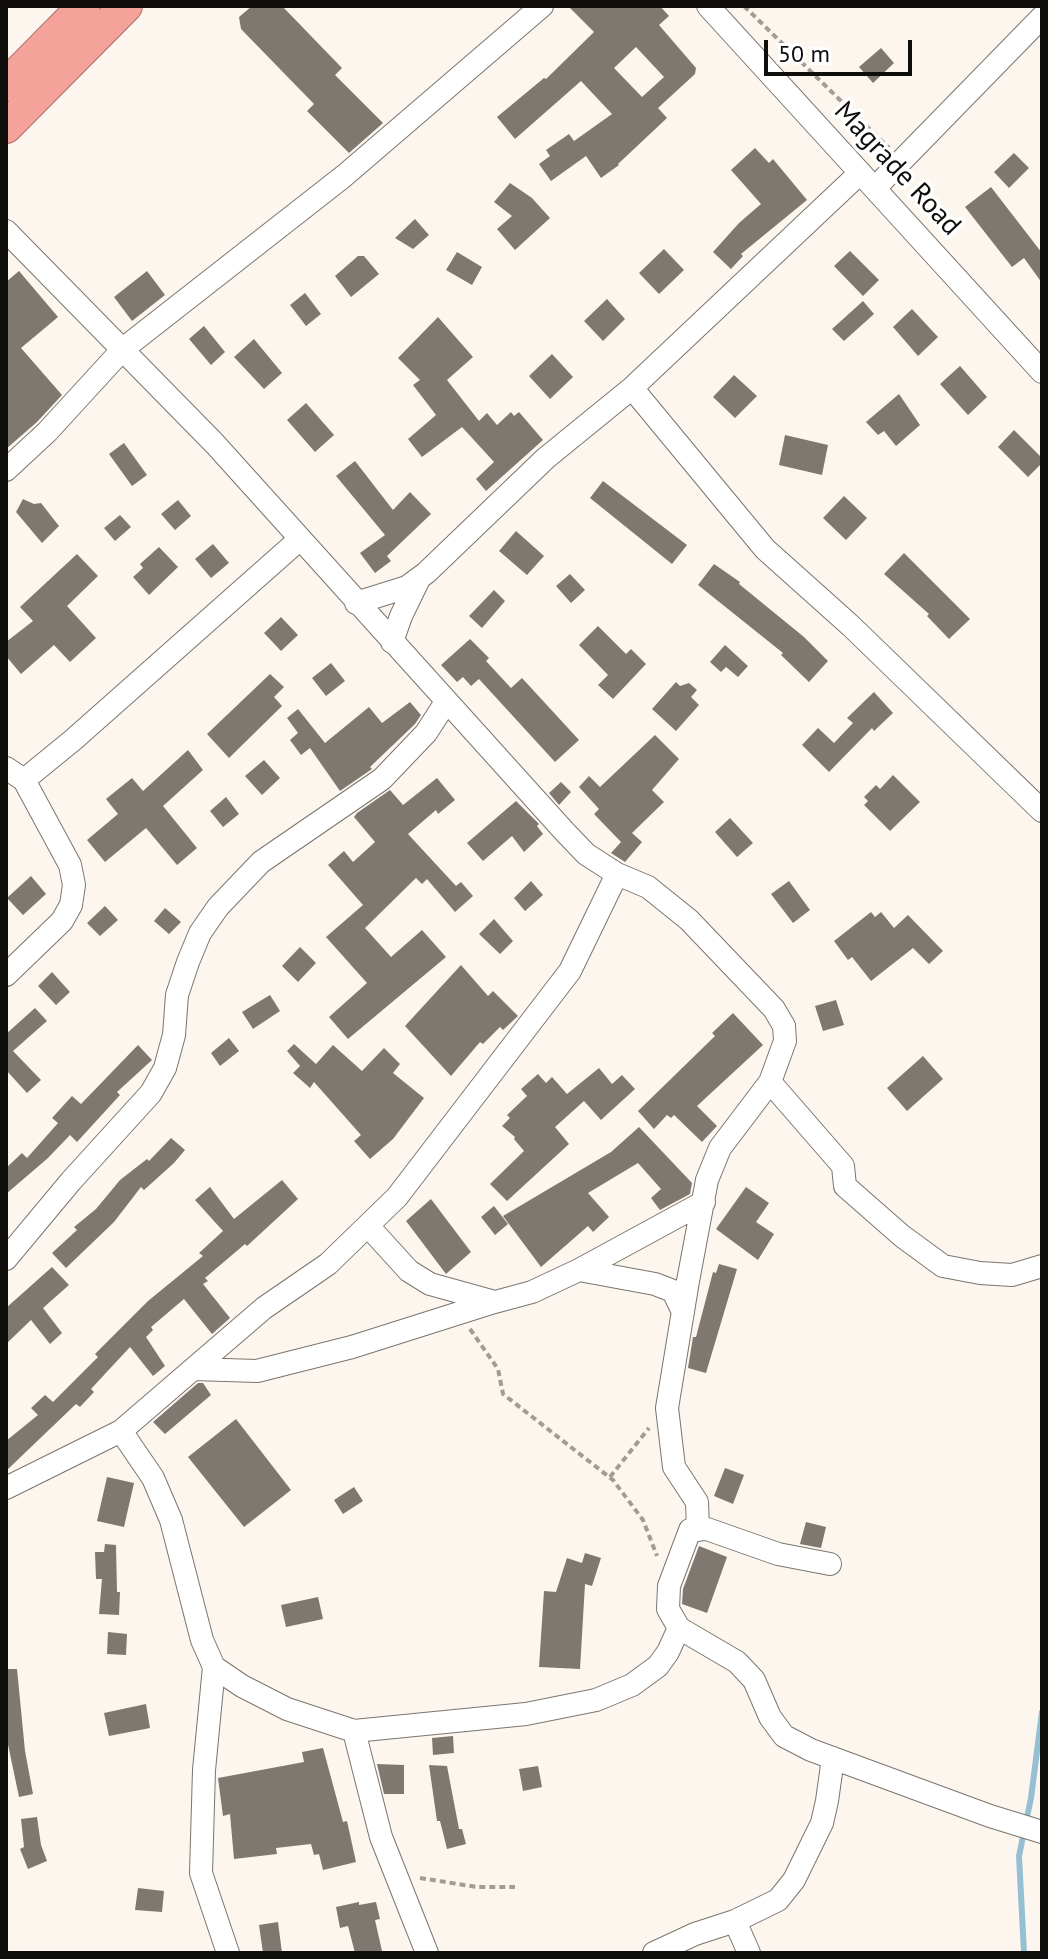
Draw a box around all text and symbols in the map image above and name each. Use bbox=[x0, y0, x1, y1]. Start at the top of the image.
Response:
scale bar bbox=[768, 24, 916, 74]
text: 50 m bbox=[778, 38, 830, 69]
street label: Magrade Road bbox=[827, 95, 967, 243]

